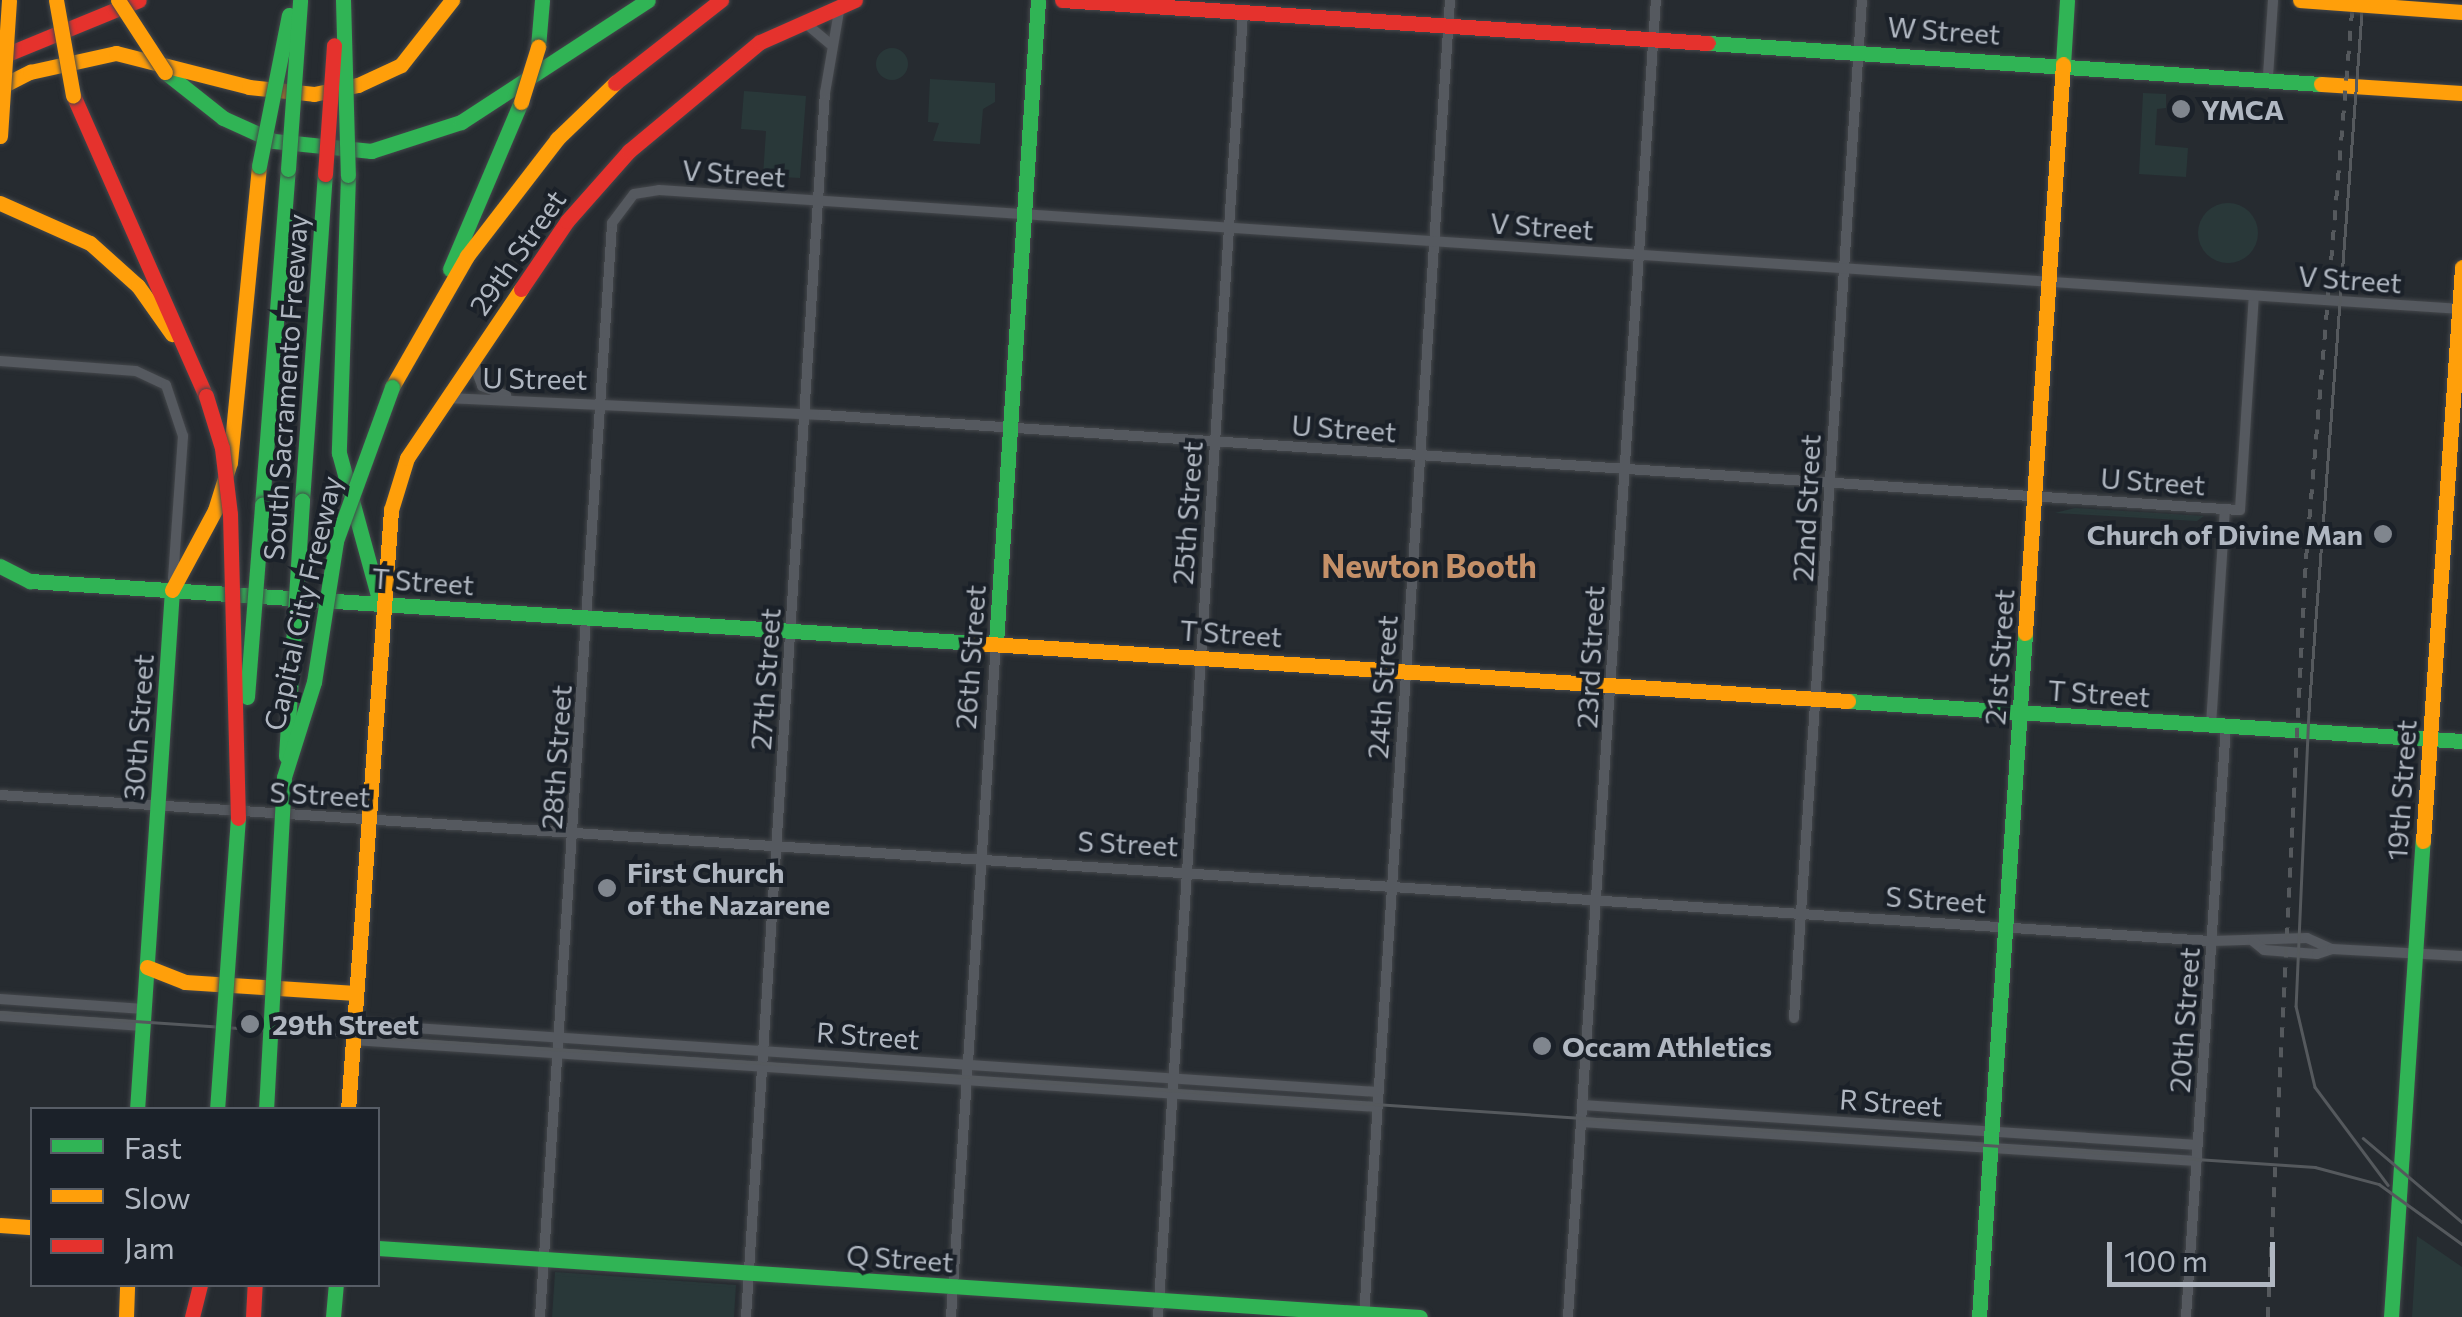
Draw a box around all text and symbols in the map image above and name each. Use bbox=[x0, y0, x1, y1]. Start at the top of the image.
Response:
street label: W Street bbox=[1886, 9, 2002, 51]
place label: YMCA bbox=[2201, 92, 2284, 126]
marker: YMCA bbox=[2170, 98, 2192, 120]
street label: V Street bbox=[681, 153, 787, 193]
street label: 29th Street bbox=[462, 183, 572, 321]
street label: V Street bbox=[1489, 206, 1595, 246]
street label: South Sacramento Freeway bbox=[256, 213, 314, 561]
street label: V Street bbox=[2297, 259, 2403, 299]
street label: U Street bbox=[482, 360, 588, 396]
street label: U Street bbox=[1290, 408, 1398, 448]
street label: 22nd Street bbox=[1785, 433, 1827, 583]
street label: 25th Street bbox=[1165, 440, 1209, 586]
street label: U Street bbox=[2099, 461, 2207, 501]
street label: Capital City Freeway bbox=[256, 472, 348, 734]
place label: Church of Divine Man bbox=[2087, 517, 2363, 551]
marker: Church of Divine Man bbox=[2372, 523, 2394, 545]
district label: Newton Booth bbox=[1321, 546, 1537, 584]
street label: T Street bbox=[371, 561, 475, 601]
street label: 26th Street bbox=[948, 584, 992, 730]
street label: 23rd Street bbox=[1569, 585, 1611, 729]
street label: 21st Street bbox=[1977, 588, 2021, 726]
street label: 27th Street bbox=[743, 607, 787, 751]
street label: T Street bbox=[1179, 613, 1283, 653]
street label: 24th Street bbox=[1360, 614, 1404, 760]
street label: 30th Street bbox=[116, 653, 160, 801]
street label: T Street bbox=[2047, 673, 2151, 713]
street label: 28th Street bbox=[534, 684, 578, 830]
street label: 19th Street bbox=[2379, 719, 2423, 861]
street label: S Street bbox=[269, 775, 371, 813]
street label: S Street bbox=[1077, 824, 1179, 862]
place label: First Church of the Nazarene bbox=[627, 855, 830, 921]
marker: First Church of the Nazarene bbox=[596, 877, 618, 899]
street label: S Street bbox=[1884, 879, 1988, 919]
street label: 20th Street bbox=[2162, 946, 2206, 1094]
place label: 29th Street bbox=[272, 1007, 419, 1041]
marker: 29th Street bbox=[237, 1011, 263, 1037]
street label: R Street bbox=[815, 1015, 921, 1055]
place label: Occam Athletics bbox=[1562, 1029, 1772, 1063]
marker: Occam Athletics bbox=[1531, 1035, 1553, 1057]
street label: R Street bbox=[1838, 1082, 1944, 1122]
legend bbox=[30, 1107, 380, 1287]
text: Fast bbox=[124, 1128, 182, 1165]
text: Slow bbox=[124, 1178, 191, 1215]
scale bar bbox=[2112, 1222, 2280, 1284]
text: Jam bbox=[124, 1228, 175, 1265]
street label: Q Street bbox=[845, 1237, 955, 1279]
text: 100 m bbox=[2124, 1241, 2208, 1278]

